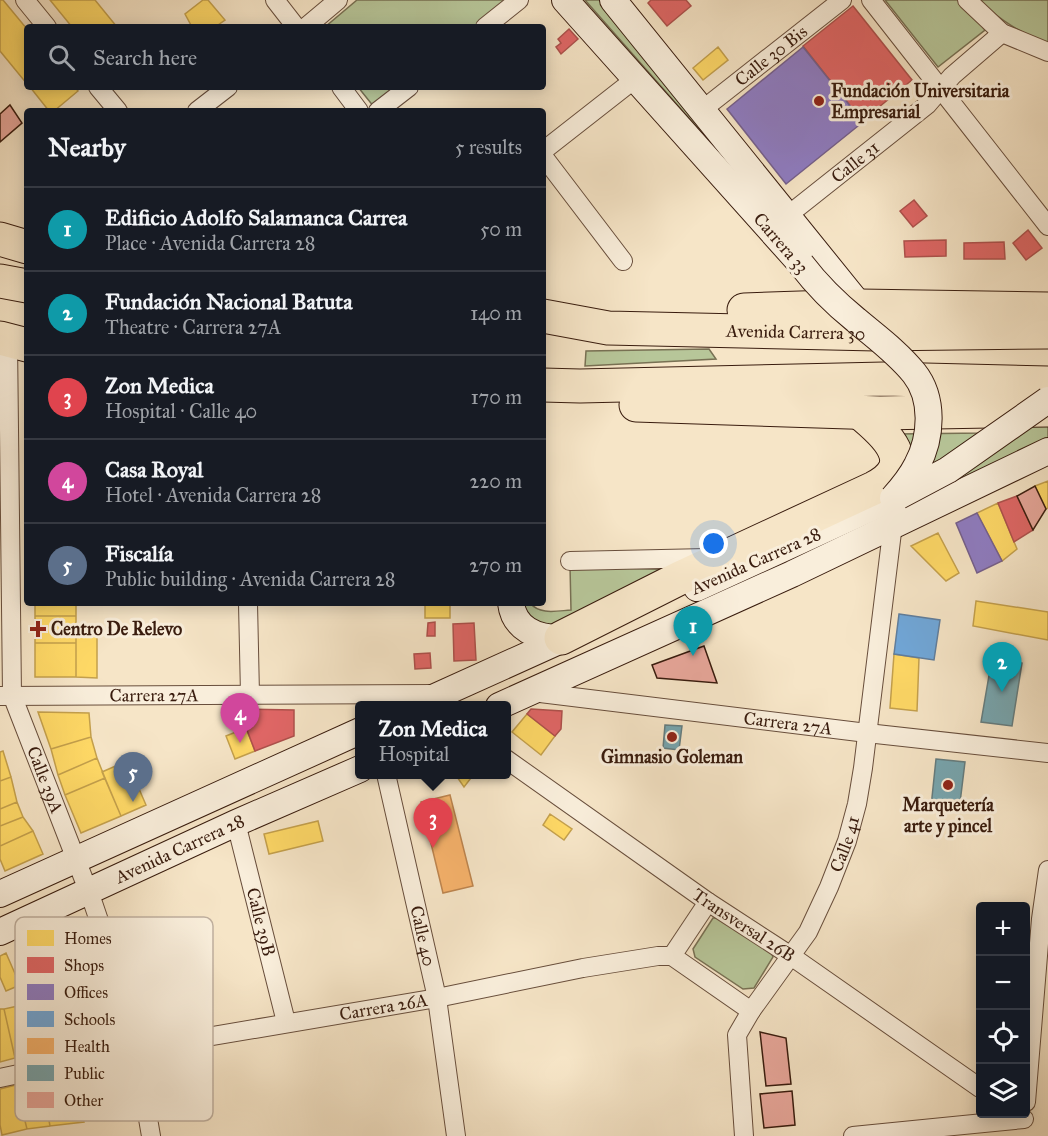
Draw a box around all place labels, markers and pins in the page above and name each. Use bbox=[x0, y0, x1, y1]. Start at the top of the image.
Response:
place label: Fundación Universitaria Empresarial bbox=[831, 80, 1010, 124]
marker: Fundación Universitaria Empresarial bbox=[812, 94, 826, 108]
pin: 1 bbox=[674, 606, 712, 656]
place label: Centro De Relevo bbox=[51, 618, 182, 640]
marker: Centro De Relevo bbox=[29, 620, 47, 638]
pin: 2 bbox=[982, 642, 1022, 692]
pin: 4 bbox=[220, 694, 260, 743]
marker: Gimnasio Goleman bbox=[665, 730, 679, 744]
place label: Gimnasio Goleman bbox=[601, 746, 743, 768]
pin: 5 bbox=[114, 752, 152, 802]
marker: Marquetería arte y pincel bbox=[941, 778, 955, 792]
place label: Marquetería arte y pincel bbox=[902, 794, 994, 838]
pin: 3 bbox=[414, 798, 452, 848]

